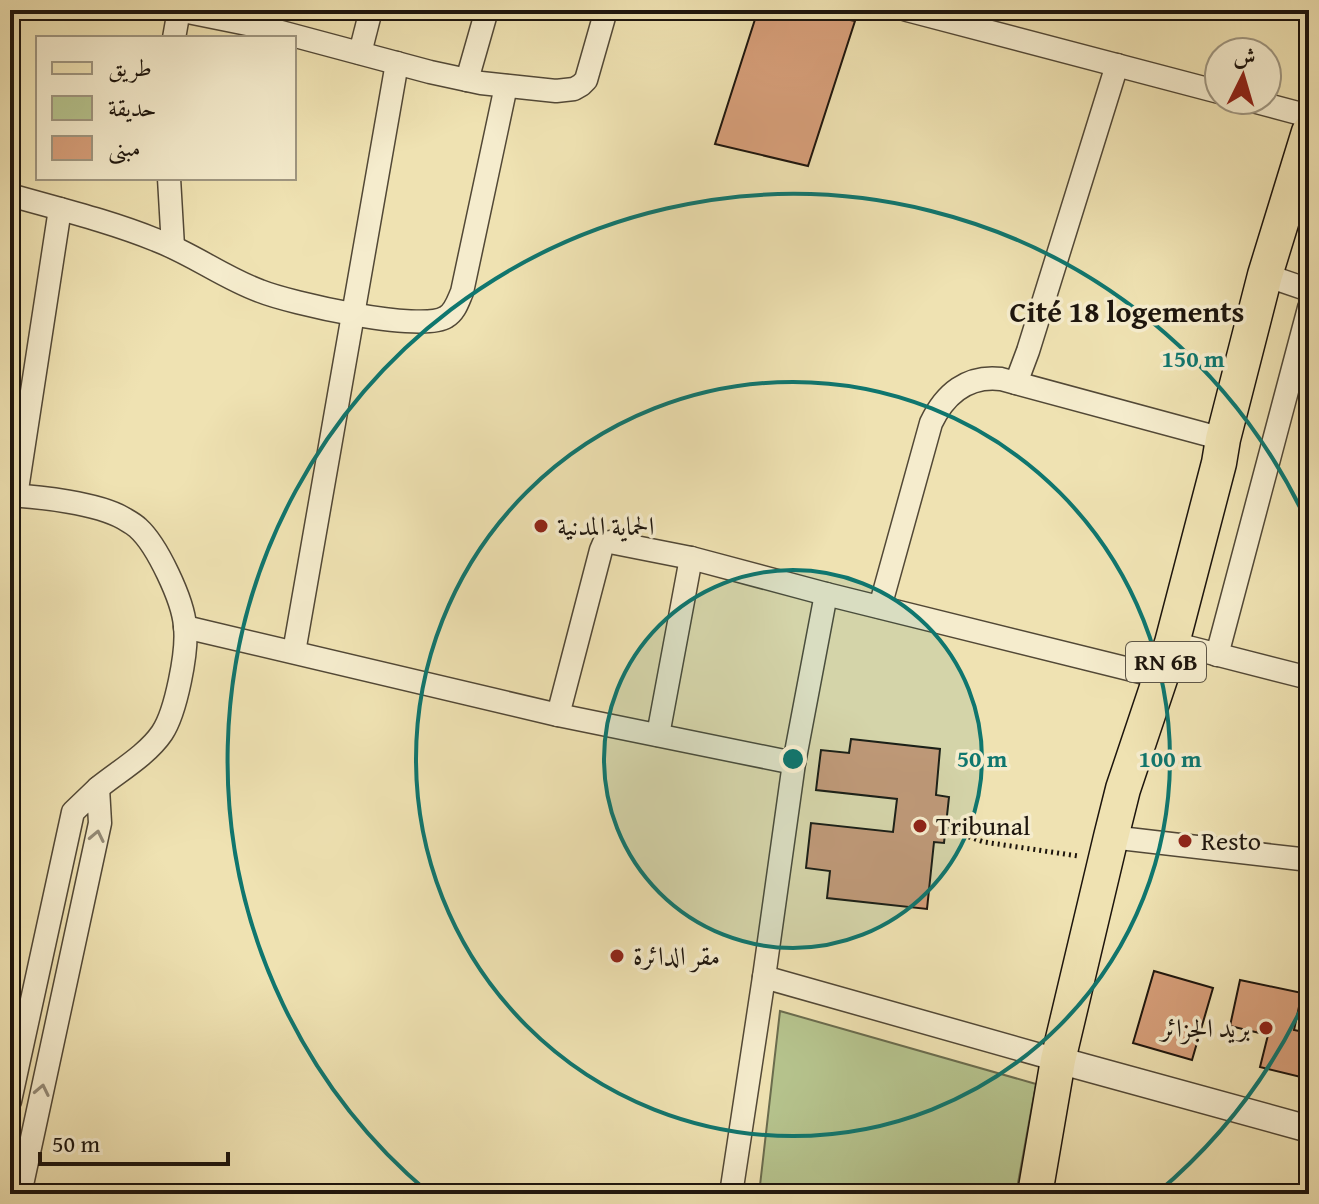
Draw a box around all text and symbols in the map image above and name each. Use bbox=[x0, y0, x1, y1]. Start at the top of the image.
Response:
legend bbox=[36, 36, 296, 180]
north arrow bbox=[1203, 36, 1283, 116]
text: ش bbox=[1232, 39, 1257, 73]
text: طريق bbox=[108, 50, 152, 85]
text: حديقة bbox=[108, 90, 157, 125]
text: مبنى bbox=[108, 130, 141, 165]
district label: Cité 18 logements bbox=[1010, 289, 1244, 333]
text: 150 m bbox=[1161, 341, 1225, 376]
place label: الحماية المدنية bbox=[557, 506, 654, 545]
marker: الحماية المدنية bbox=[532, 517, 550, 535]
road number: RN 6B bbox=[1126, 642, 1206, 682]
text: 50 m bbox=[957, 741, 1008, 776]
text: 100 m bbox=[1138, 741, 1202, 776]
centre of rings bbox=[779, 745, 807, 773]
place label: Tribunal bbox=[936, 806, 1030, 845]
marker: Tribunal bbox=[911, 817, 929, 835]
place label: Resto bbox=[1201, 821, 1261, 860]
one-way arrow bbox=[88, 830, 105, 843]
marker: Resto bbox=[1176, 832, 1194, 850]
place label: مقر الدائرة bbox=[633, 936, 720, 975]
marker: مقر الدائرة bbox=[608, 947, 626, 965]
place label: بريد الجزائر bbox=[1158, 1008, 1250, 1047]
marker: بريد الجزائر bbox=[1257, 1019, 1275, 1037]
one-way arrow bbox=[33, 1084, 50, 1098]
scale bar bbox=[40, 1116, 228, 1166]
text: 50 m bbox=[52, 1126, 100, 1161]

